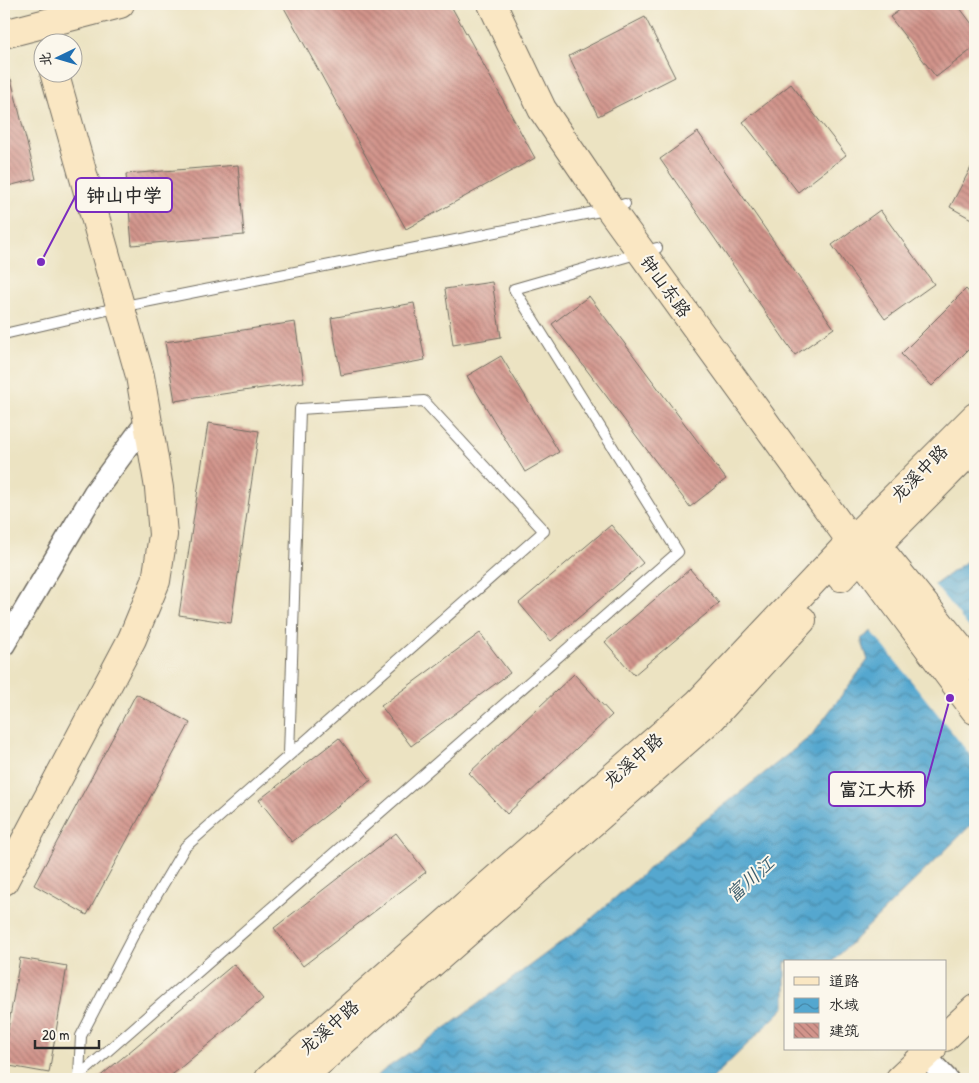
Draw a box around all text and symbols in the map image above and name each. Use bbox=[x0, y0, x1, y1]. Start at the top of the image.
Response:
north arrow bbox=[32, 32, 82, 82]
text: 北 bbox=[34, 51, 55, 67]
callout: 钟山中学 bbox=[76, 178, 172, 212]
text: 钟山中学 bbox=[86, 182, 162, 208]
street label: 钟山东路 bbox=[635, 250, 697, 322]
street label: 龙溪中路 bbox=[885, 439, 953, 507]
street label: 龙溪中路 bbox=[598, 727, 668, 793]
callout: 富江大桥 bbox=[829, 772, 925, 806]
text: 富江大桥 bbox=[839, 776, 915, 802]
water label: 富川江 bbox=[720, 850, 781, 908]
legend bbox=[784, 960, 946, 1050]
text: 道路 bbox=[829, 970, 859, 991]
street label: 龙溪中路 bbox=[294, 994, 364, 1060]
text: 水域 bbox=[829, 994, 859, 1015]
scale bar bbox=[35, 1018, 99, 1050]
text: 建筑 bbox=[829, 1020, 859, 1041]
text: 20 m bbox=[42, 1024, 69, 1045]

